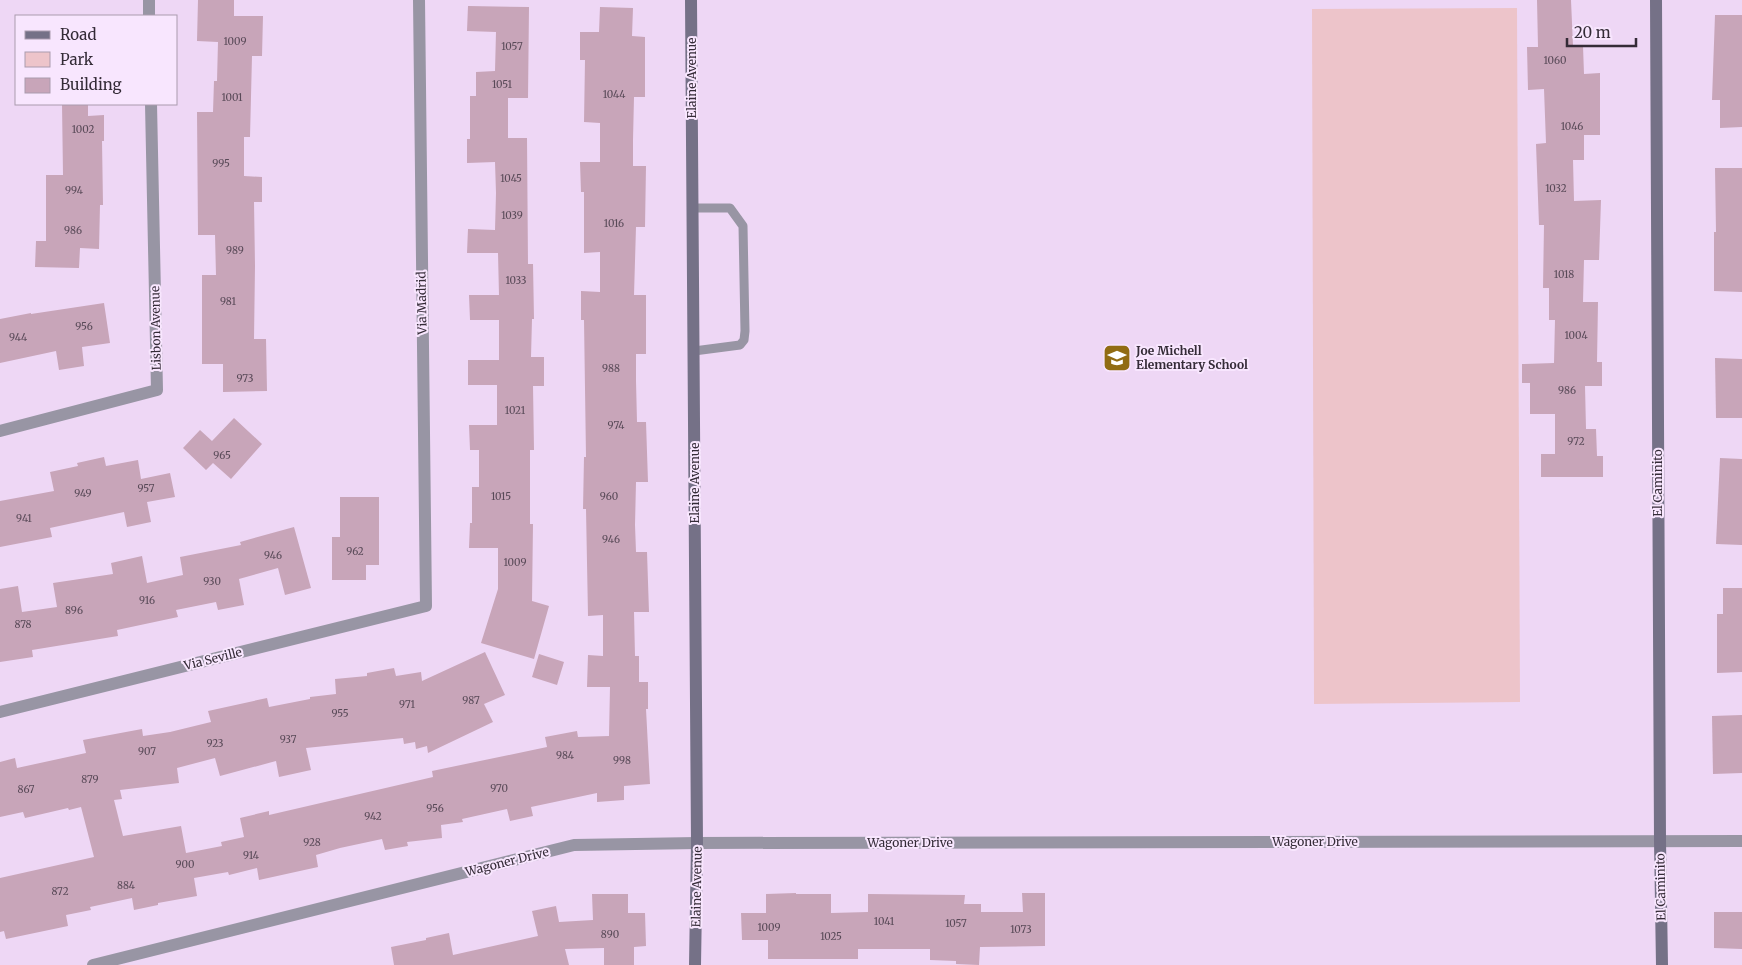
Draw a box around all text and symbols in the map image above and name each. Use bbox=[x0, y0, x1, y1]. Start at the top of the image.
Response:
legend bbox=[15, 15, 178, 105]
scale bar bbox=[1567, 15, 1636, 47]
text: 20 m bbox=[1574, 23, 1611, 42]
text: Road bbox=[60, 25, 96, 44]
house number: 1009 bbox=[223, 35, 247, 48]
street label: Elaine Avenue bbox=[684, 38, 699, 119]
house number: 1057 bbox=[501, 40, 523, 53]
text: Park bbox=[60, 50, 94, 69]
house number: 1060 bbox=[1544, 54, 1567, 67]
text: Building bbox=[60, 75, 122, 94]
house number: 1051 bbox=[492, 78, 513, 91]
house number: 1044 bbox=[603, 88, 625, 101]
house number: 1001 bbox=[221, 91, 243, 104]
house number: 1046 bbox=[1561, 120, 1583, 133]
house number: 1002 bbox=[72, 123, 94, 136]
house number: 995 bbox=[212, 157, 230, 170]
house number: 1045 bbox=[500, 172, 522, 185]
house number: 1032 bbox=[1545, 182, 1567, 195]
house number: 994 bbox=[65, 184, 83, 197]
house number: 1039 bbox=[501, 209, 523, 222]
house number: 1016 bbox=[604, 217, 624, 230]
house number: 986 bbox=[64, 224, 82, 237]
house number: 989 bbox=[226, 244, 244, 257]
house number: 1018 bbox=[1554, 268, 1574, 281]
street label: Via Madrid bbox=[413, 271, 430, 336]
house number: 1033 bbox=[505, 274, 527, 287]
street label: Lisbon Avenue bbox=[147, 286, 164, 370]
house number: 981 bbox=[220, 295, 237, 308]
house number: 956 bbox=[75, 320, 93, 333]
house number: 1004 bbox=[1564, 329, 1588, 342]
house number: 944 bbox=[9, 331, 27, 344]
school or university icon: Joe Michell Elementary School bbox=[1102, 343, 1132, 373]
place label: Joe Michell Elementary School bbox=[1135, 343, 1248, 372]
house number: 988 bbox=[602, 362, 620, 375]
house number: 973 bbox=[236, 372, 254, 385]
house number: 986 bbox=[1558, 384, 1576, 397]
house number: 1021 bbox=[505, 404, 526, 417]
house number: 974 bbox=[608, 419, 624, 432]
house number: 972 bbox=[1567, 435, 1585, 448]
street label: Elaine Avenue bbox=[687, 443, 702, 524]
house number: 965 bbox=[213, 449, 231, 462]
street label: El Caminito bbox=[1650, 449, 1665, 517]
house number: 957 bbox=[138, 482, 155, 495]
house number: 949 bbox=[74, 487, 92, 500]
house number: 1015 bbox=[491, 490, 511, 503]
house number: 960 bbox=[600, 490, 618, 503]
house number: 941 bbox=[16, 512, 32, 525]
house number: 946 bbox=[602, 533, 620, 546]
house number: 962 bbox=[346, 545, 364, 558]
house number: 946 bbox=[264, 549, 282, 562]
house number: 1009 bbox=[503, 556, 527, 569]
house number: 930 bbox=[203, 575, 221, 588]
house number: 916 bbox=[139, 594, 155, 607]
house number: 896 bbox=[65, 604, 83, 617]
house number: 878 bbox=[14, 618, 32, 631]
street label: Via Seville bbox=[181, 644, 243, 673]
house number: 987 bbox=[462, 694, 480, 707]
house number: 971 bbox=[399, 698, 415, 711]
house number: 955 bbox=[332, 707, 349, 720]
house number: 937 bbox=[280, 733, 297, 746]
house number: 923 bbox=[206, 737, 224, 750]
house number: 907 bbox=[138, 745, 156, 758]
house number: 984 bbox=[556, 749, 574, 762]
house number: 998 bbox=[613, 754, 631, 767]
house number: 879 bbox=[81, 773, 99, 786]
house number: 970 bbox=[490, 782, 508, 795]
house number: 867 bbox=[18, 783, 35, 796]
house number: 956 bbox=[426, 802, 444, 815]
house number: 942 bbox=[364, 810, 382, 823]
street label: Wagoner Drive bbox=[1271, 834, 1358, 849]
street label: Wagoner Drive bbox=[866, 835, 953, 850]
house number: 928 bbox=[303, 836, 321, 849]
street label: Wagoner Drive bbox=[463, 844, 550, 879]
street label: Elaine Avenue bbox=[688, 846, 705, 928]
house number: 914 bbox=[243, 849, 259, 862]
street label: El Caminito bbox=[1652, 853, 1669, 921]
house number: 900 bbox=[175, 858, 195, 871]
house number: 884 bbox=[117, 879, 135, 892]
house number: 872 bbox=[51, 885, 69, 898]
house number: 1041 bbox=[874, 915, 895, 928]
house number: 1057 bbox=[945, 917, 967, 930]
house number: 1009 bbox=[757, 921, 781, 934]
house number: 1073 bbox=[1010, 923, 1032, 936]
house number: 890 bbox=[601, 928, 619, 941]
house number: 1025 bbox=[820, 930, 842, 943]

